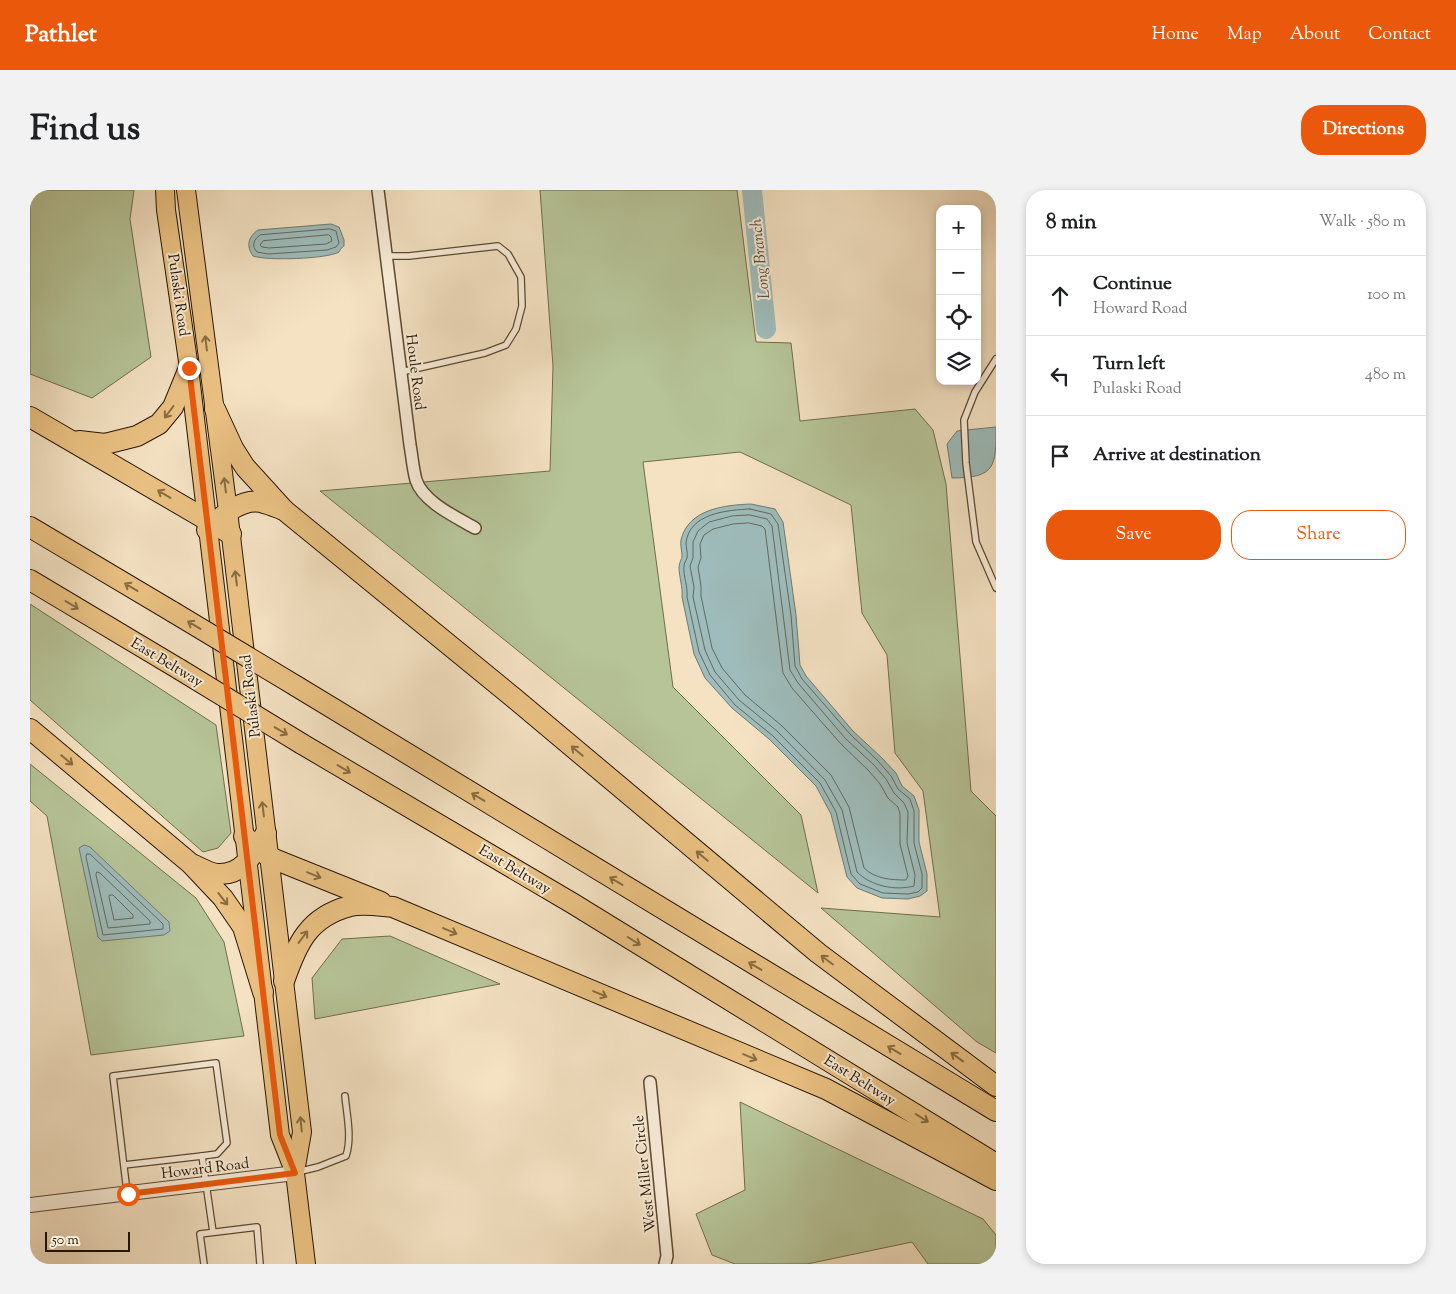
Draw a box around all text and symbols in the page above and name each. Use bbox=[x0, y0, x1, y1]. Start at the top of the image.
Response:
text: Pathlet bbox=[25, 18, 97, 52]
text: Home bbox=[1152, 22, 1199, 48]
text: Map bbox=[1227, 22, 1262, 48]
text: About bbox=[1290, 22, 1340, 48]
text: Contact bbox=[1368, 22, 1431, 48]
text: Find us bbox=[30, 105, 140, 156]
button: Directions bbox=[1301, 105, 1426, 155]
map controls bbox=[936, 205, 981, 385]
button: + bbox=[936, 205, 981, 250]
text: 8 min bbox=[1046, 208, 1097, 238]
text: Walk · 580 m bbox=[1319, 211, 1406, 234]
water label: Long Branch bbox=[746, 217, 777, 300]
button: − bbox=[936, 250, 981, 295]
street label: Pulaski Road bbox=[161, 253, 194, 338]
text: Continue bbox=[1093, 271, 1172, 298]
icon: ahead bbox=[1046, 282, 1074, 310]
text: 100 m bbox=[1367, 284, 1406, 307]
button: locate bbox=[936, 295, 981, 340]
text: Howard Road bbox=[1093, 298, 1187, 321]
street label: Houle Road bbox=[399, 333, 430, 412]
one-way arrow bbox=[201, 335, 211, 351]
button: layers bbox=[936, 340, 981, 385]
text: Turn left bbox=[1093, 351, 1165, 378]
route end bbox=[178, 357, 201, 380]
icon: left bbox=[1046, 362, 1074, 390]
text: 480 m bbox=[1365, 364, 1406, 387]
text: Pulaski Road bbox=[1093, 378, 1182, 401]
one-way arrow bbox=[163, 405, 174, 418]
icon: arrive bbox=[1046, 442, 1074, 470]
text: Arrive at destination bbox=[1093, 442, 1261, 469]
one-way arrow bbox=[220, 478, 230, 494]
one-way arrow bbox=[157, 489, 172, 499]
button: Save bbox=[1046, 510, 1221, 560]
button: Share bbox=[1231, 510, 1406, 560]
one-way arrow bbox=[231, 570, 241, 586]
one-way arrow bbox=[124, 582, 138, 592]
one-way arrow bbox=[64, 600, 78, 610]
one-way arrow bbox=[187, 620, 202, 629]
street label: East Beltway bbox=[126, 633, 207, 693]
street label: Pulaski Road bbox=[236, 653, 267, 738]
one-way arrow bbox=[273, 726, 287, 736]
one-way arrow bbox=[571, 746, 584, 757]
one-way arrow bbox=[61, 755, 74, 766]
one-way arrow bbox=[337, 764, 351, 774]
one-way arrow bbox=[471, 791, 485, 801]
one-way arrow bbox=[258, 801, 268, 817]
street label: East Beltway bbox=[474, 840, 555, 900]
one-way arrow bbox=[695, 850, 708, 861]
one-way arrow bbox=[306, 871, 321, 881]
one-way arrow bbox=[610, 876, 624, 886]
one-way arrow bbox=[217, 892, 228, 905]
one-way arrow bbox=[442, 927, 458, 936]
one-way arrow bbox=[298, 931, 309, 944]
one-way arrow bbox=[627, 937, 641, 947]
one-way arrow bbox=[821, 954, 834, 965]
one-way arrow bbox=[749, 960, 763, 970]
one-way arrow bbox=[592, 990, 607, 1000]
one-way arrow bbox=[888, 1045, 902, 1055]
street label: East Beltway bbox=[819, 1051, 900, 1112]
one-way arrow bbox=[950, 1052, 964, 1062]
one-way arrow bbox=[742, 1053, 757, 1063]
street label: West Miller Circle bbox=[629, 1114, 662, 1234]
one-way arrow bbox=[914, 1114, 928, 1124]
one-way arrow bbox=[296, 1117, 306, 1133]
street label: Howard Road bbox=[160, 1154, 251, 1185]
route start bbox=[117, 1183, 140, 1206]
scale bar bbox=[45, 1229, 130, 1252]
text: 50 m bbox=[52, 1231, 79, 1251]

